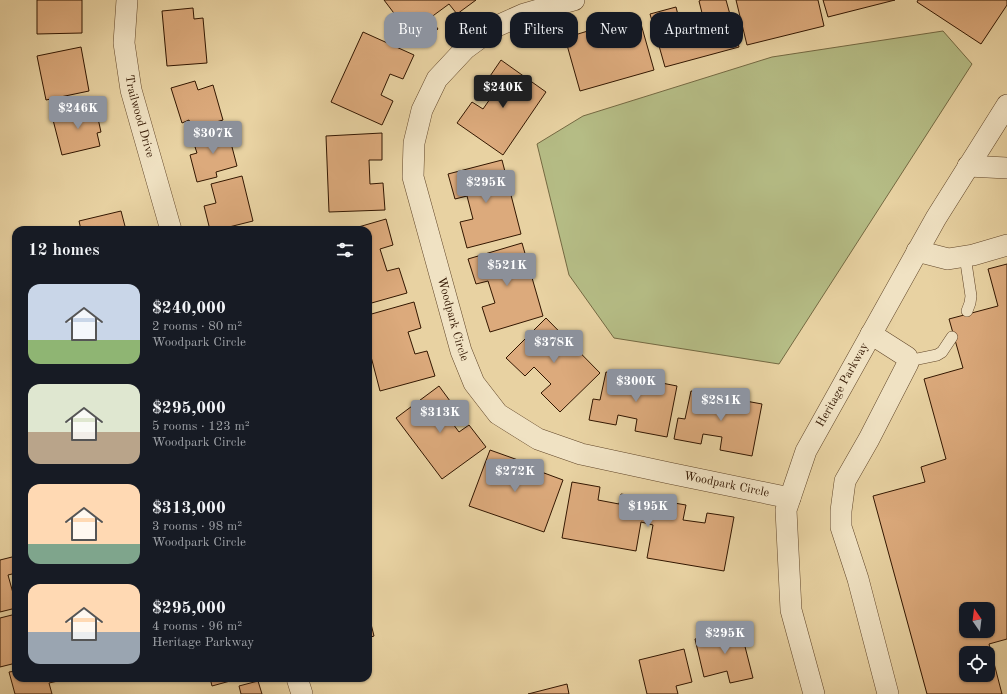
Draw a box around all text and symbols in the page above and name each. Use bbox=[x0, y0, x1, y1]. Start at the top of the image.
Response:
chip: Buy bbox=[384, 12, 437, 48]
chip: Rent bbox=[445, 12, 502, 48]
chip: Filters bbox=[510, 12, 578, 48]
chip: New bbox=[586, 12, 642, 48]
chip: Apartment bbox=[650, 12, 743, 48]
street label: Trailwood Drive bbox=[123, 74, 156, 159]
pin: $240K bbox=[475, 75, 531, 109]
text: $240K bbox=[483, 81, 523, 94]
pin: $246K bbox=[50, 96, 106, 130]
text: $246K bbox=[58, 102, 98, 115]
pin: $307K bbox=[185, 121, 241, 155]
text: $307K bbox=[193, 127, 233, 140]
pin: $295K bbox=[458, 170, 514, 204]
text: $295K bbox=[466, 176, 506, 189]
icon: filters bbox=[334, 239, 356, 261]
text: 12 homes bbox=[28, 242, 100, 259]
pin: $521K bbox=[479, 253, 535, 287]
text: $521K bbox=[487, 259, 527, 272]
street label: Woodpark Circle bbox=[435, 276, 471, 363]
icon: home bbox=[60, 300, 108, 348]
text: $240,000 bbox=[152, 300, 226, 317]
text: 2 rooms · 80 m² bbox=[152, 320, 242, 333]
pin: $378K bbox=[526, 330, 582, 364]
text: Woodpark Circle bbox=[152, 336, 246, 349]
text: $378K bbox=[534, 336, 574, 349]
street label: Heritage Parkway bbox=[815, 340, 871, 429]
pin: $300K bbox=[608, 369, 664, 403]
text: $300K bbox=[616, 375, 656, 388]
pin: $281K bbox=[693, 388, 749, 422]
text: $281K bbox=[701, 394, 741, 407]
icon: home bbox=[60, 400, 108, 448]
text: $295,000 bbox=[152, 400, 226, 417]
pin: $313K bbox=[412, 400, 468, 434]
text: $313K bbox=[420, 406, 460, 419]
text: 5 rooms · 123 m² bbox=[152, 420, 250, 433]
text: Woodpark Circle bbox=[152, 436, 246, 449]
pin: $272K bbox=[487, 459, 543, 493]
text: $272K bbox=[495, 465, 535, 478]
street label: Woodpark Circle bbox=[683, 470, 771, 500]
pin: $195K bbox=[620, 494, 676, 528]
icon: home bbox=[60, 500, 108, 548]
text: $313,000 bbox=[152, 500, 226, 517]
text: $195K bbox=[628, 500, 668, 513]
text: 3 rooms · 98 m² bbox=[152, 520, 242, 533]
text: Woodpark Circle bbox=[152, 536, 246, 549]
icon: home bbox=[60, 600, 108, 648]
text: $295,000 bbox=[152, 600, 226, 617]
north arrow bbox=[959, 602, 995, 638]
map controls bbox=[959, 602, 995, 682]
text: 4 rooms · 96 m² bbox=[152, 620, 242, 633]
pin: $295K bbox=[697, 621, 753, 655]
text: $295K bbox=[705, 627, 745, 640]
text: Heritage Parkway bbox=[152, 636, 254, 649]
button: locate bbox=[959, 646, 995, 682]

